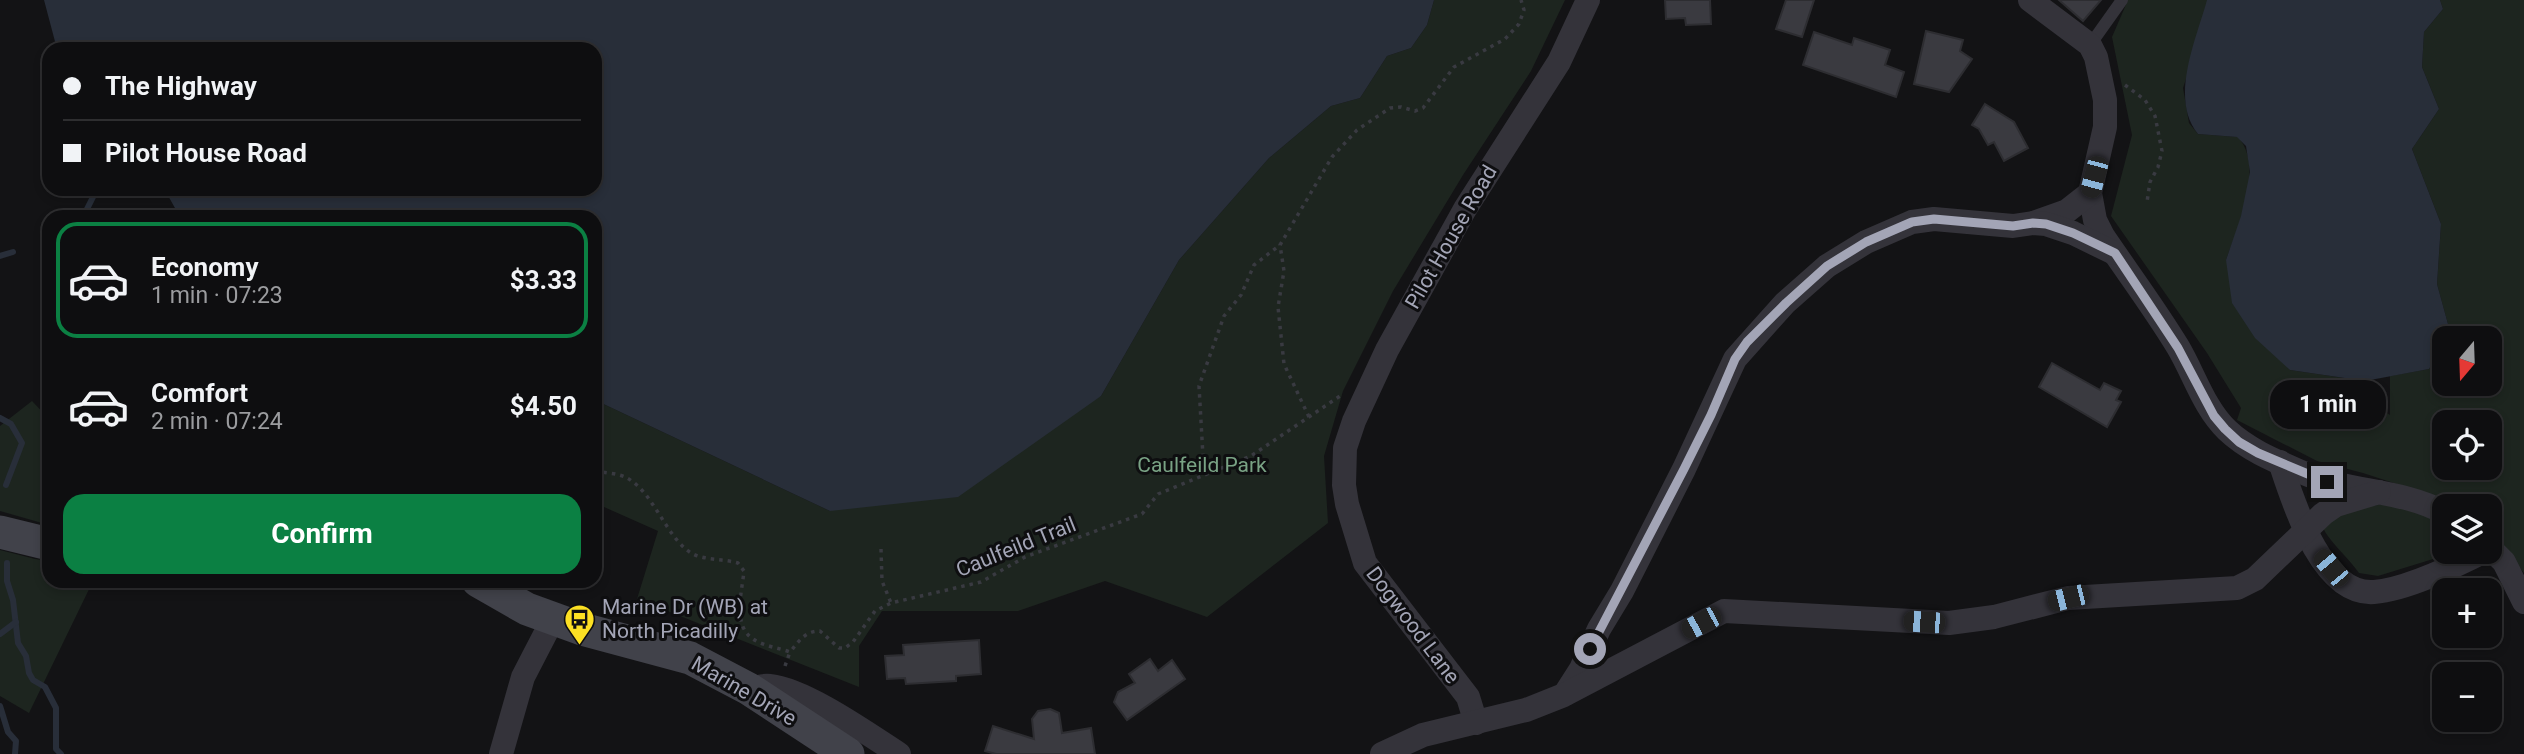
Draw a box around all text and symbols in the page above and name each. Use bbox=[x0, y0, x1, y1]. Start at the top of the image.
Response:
text: The Highway bbox=[105, 71, 257, 101]
text: Pilot House Road bbox=[105, 138, 307, 168]
car bbox=[2079, 154, 2110, 200]
street label: Pilot House Road bbox=[1400, 161, 1502, 313]
icon: car bbox=[67, 249, 130, 312]
text: Economy bbox=[151, 252, 258, 282]
text: $3.33 bbox=[510, 265, 577, 295]
text: 1 min · 07:23 bbox=[151, 282, 283, 309]
north arrow bbox=[2432, 326, 2502, 396]
map controls bbox=[2432, 326, 2502, 732]
icon: car bbox=[67, 375, 130, 438]
text: Comfort bbox=[151, 378, 248, 408]
callout: 1 min bbox=[2269, 380, 2385, 430]
text: $4.50 bbox=[510, 391, 577, 421]
text: 1 min bbox=[2299, 391, 2357, 418]
text: 2 min · 07:24 bbox=[151, 408, 283, 435]
button: locate bbox=[2432, 410, 2502, 480]
park label: Caulfeild Park bbox=[1137, 453, 1267, 477]
route end bbox=[2311, 466, 2343, 498]
button: Confirm bbox=[63, 494, 581, 574]
button: layers bbox=[2432, 494, 2502, 564]
street label: Caulfeild Trail bbox=[953, 512, 1079, 582]
car bbox=[2310, 545, 2353, 591]
street label: Dogwood Lane bbox=[1361, 562, 1465, 688]
button: + bbox=[2432, 578, 2502, 648]
car bbox=[2046, 583, 2091, 613]
place label: Marine Dr (WB) at North Picadilly bbox=[602, 595, 768, 643]
bus stop icon: Marine Dr (WB) at North Picadilly bbox=[562, 602, 596, 646]
car bbox=[1678, 604, 1725, 642]
car bbox=[1903, 610, 1946, 634]
route start bbox=[1574, 633, 1606, 665]
street label: Marine Drive bbox=[687, 651, 801, 731]
button: − bbox=[2432, 662, 2502, 732]

